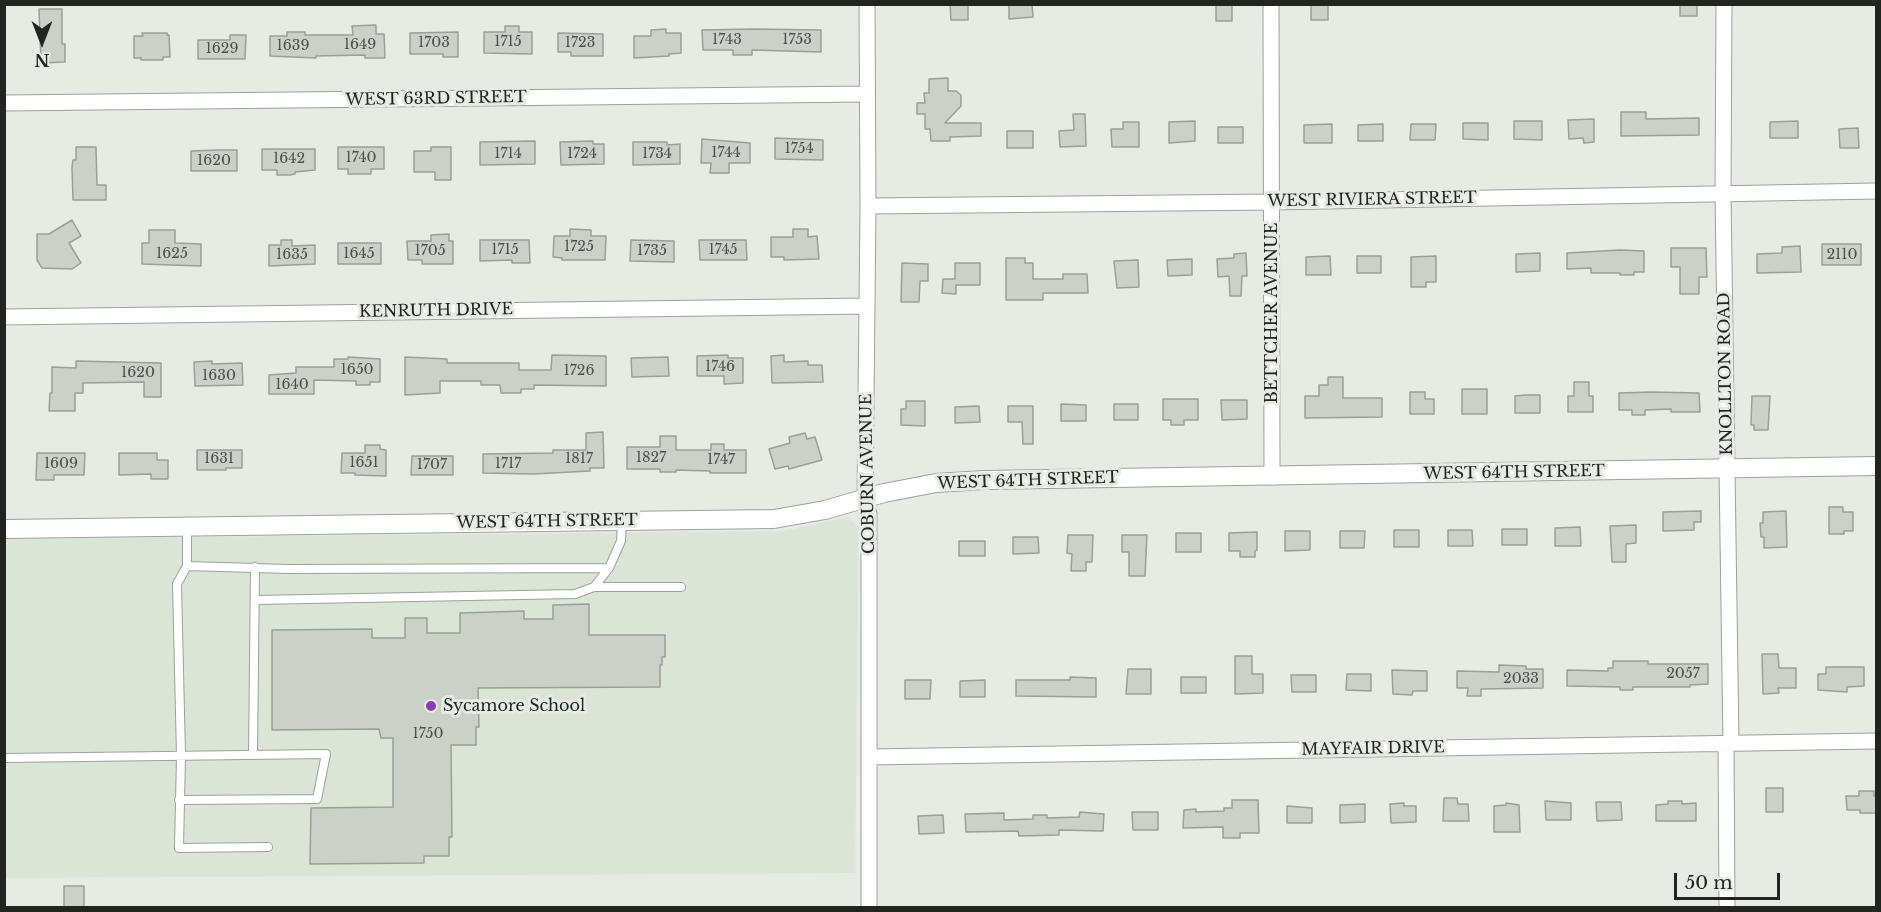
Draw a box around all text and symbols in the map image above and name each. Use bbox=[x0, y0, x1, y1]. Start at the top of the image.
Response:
north arrow bbox=[12, 12, 72, 72]
house number: 1743 bbox=[712, 32, 742, 48]
house number: 1753 bbox=[782, 32, 812, 48]
house number: 1715 bbox=[494, 34, 522, 50]
house number: 1703 bbox=[418, 35, 450, 51]
house number: 1723 bbox=[565, 35, 595, 51]
house number: 1649 bbox=[344, 37, 376, 53]
house number: 1639 bbox=[277, 38, 309, 54]
house number: 1629 bbox=[206, 41, 238, 57]
text: N bbox=[34, 50, 50, 70]
street label: WEST 63RD STREET bbox=[345, 88, 527, 110]
house number: 1754 bbox=[784, 141, 814, 157]
house number: 1744 bbox=[711, 145, 741, 161]
house number: 1714 bbox=[494, 146, 522, 162]
house number: 1724 bbox=[567, 146, 597, 162]
house number: 1734 bbox=[642, 146, 672, 162]
house number: 1740 bbox=[345, 150, 377, 166]
house number: 1642 bbox=[273, 151, 305, 167]
house number: 1620 bbox=[197, 153, 231, 169]
street label: WEST RIVIERA STREET bbox=[1267, 189, 1477, 211]
street label: BETTCHER AVENUE bbox=[1262, 223, 1282, 403]
house number: 1725 bbox=[564, 239, 594, 255]
house number: 1715 bbox=[491, 242, 519, 258]
house number: 1745 bbox=[708, 242, 738, 258]
house number: 1705 bbox=[414, 243, 446, 259]
house number: 1735 bbox=[637, 243, 667, 259]
house number: 1625 bbox=[156, 246, 188, 262]
house number: 1645 bbox=[343, 246, 375, 262]
house number: 1635 bbox=[276, 247, 308, 263]
house number: 2110 bbox=[1826, 247, 1858, 263]
street label: KNOLLTON ROAD bbox=[1715, 292, 1737, 456]
street label: KENRUTH DRIVE bbox=[359, 300, 513, 322]
house number: 1746 bbox=[705, 359, 735, 375]
house number: 1650 bbox=[340, 362, 374, 378]
house number: 1726 bbox=[564, 363, 594, 379]
house number: 1620 bbox=[121, 365, 155, 381]
house number: 1630 bbox=[202, 368, 236, 384]
house number: 1640 bbox=[275, 377, 309, 393]
street label: COBURN AVENUE bbox=[857, 394, 879, 554]
house number: 1827 bbox=[636, 450, 666, 466]
house number: 1631 bbox=[204, 451, 234, 467]
house number: 1817 bbox=[565, 451, 593, 467]
house number: 1747 bbox=[707, 452, 735, 468]
house number: 1651 bbox=[349, 455, 379, 471]
house number: 1609 bbox=[44, 456, 78, 472]
house number: 1717 bbox=[495, 456, 521, 472]
house number: 1707 bbox=[417, 457, 447, 473]
street label: WEST 64TH STREET bbox=[1423, 462, 1605, 484]
street label: WEST 64TH STREET bbox=[937, 468, 1119, 494]
street label: WEST 64TH STREET bbox=[456, 511, 638, 533]
house number: 2057 bbox=[1666, 666, 1700, 682]
house number: 2033 bbox=[1503, 671, 1539, 687]
place label: Sycamore School bbox=[443, 696, 585, 716]
marker: Sycamore School bbox=[424, 699, 438, 713]
house number: 1750 bbox=[412, 726, 444, 742]
street label: MAYFAIR DRIVE bbox=[1301, 738, 1445, 760]
scale bar bbox=[1677, 861, 1784, 899]
text: 50 m bbox=[1685, 872, 1733, 894]

